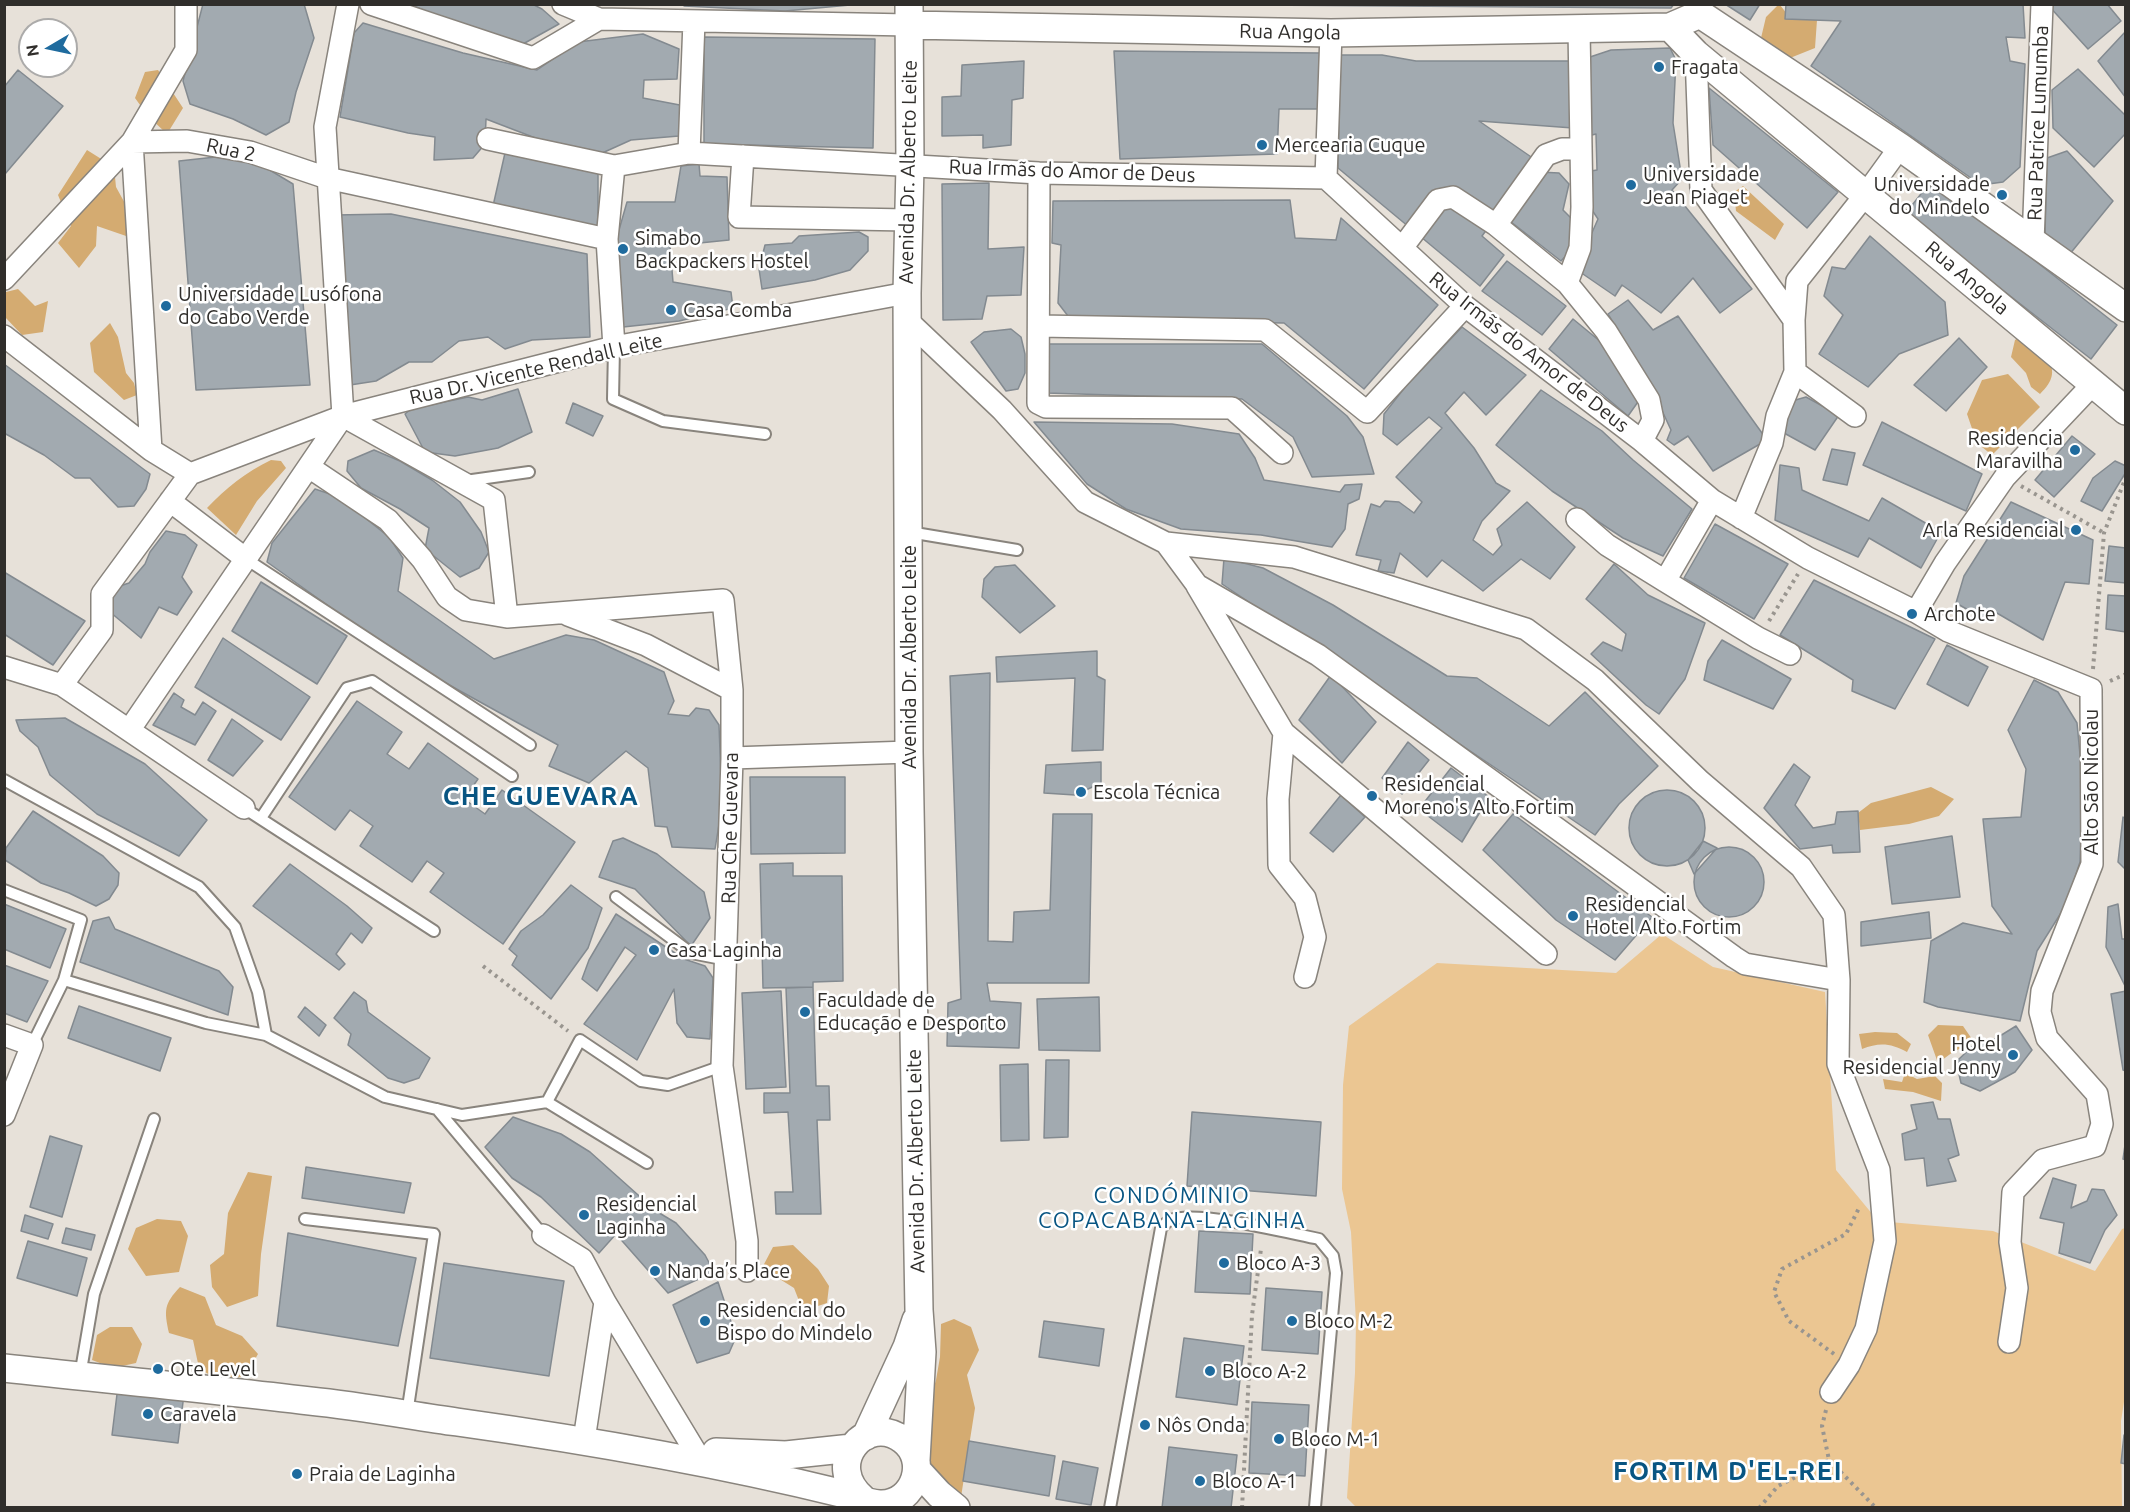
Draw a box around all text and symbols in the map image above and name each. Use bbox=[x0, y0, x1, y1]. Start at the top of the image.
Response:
north arrow bbox=[18, 18, 78, 78]
street label: Rua Angola bbox=[1239, 19, 1341, 45]
street label: Rua Patrice Lumumba bbox=[2023, 25, 2053, 221]
text: N bbox=[22, 43, 42, 58]
place label: Fragata bbox=[1671, 55, 1739, 79]
street label: Avenida Dr. Alberto Leite bbox=[894, 60, 922, 284]
marker: Fragata bbox=[1652, 60, 1666, 74]
street label: Rua 2 bbox=[204, 133, 258, 167]
place label: Mercearia Cuque bbox=[1274, 133, 1425, 157]
marker: Mercearia Cuque bbox=[1255, 138, 1269, 152]
street label: Rua Irmãs do Amor de Deus bbox=[948, 155, 1196, 187]
place label: Universidade Jean Piaget bbox=[1643, 162, 1759, 209]
place label: Universidade do Mindelo bbox=[1874, 172, 1990, 219]
marker: Universidade Jean Piaget bbox=[1624, 178, 1638, 192]
marker: Universidade do Mindelo bbox=[1995, 188, 2009, 202]
place label: Simabo Backpackers Hostel bbox=[635, 226, 809, 273]
street label: Rua Angola bbox=[1920, 236, 2014, 320]
marker: Simabo Backpackers Hostel bbox=[616, 242, 630, 256]
street label: Rua Irmãs do Amor de Deus bbox=[1424, 267, 1634, 437]
place label: Universidade Lusófona do Cabo Verde bbox=[178, 282, 382, 329]
place label: Casa Comba bbox=[683, 298, 792, 322]
marker: Universidade Lusófona do Cabo Verde bbox=[159, 299, 173, 313]
marker: Casa Comba bbox=[664, 303, 678, 317]
street label: Rua Dr. Vicente Rendall Leite bbox=[407, 328, 665, 410]
place label: Residencia Maravilha bbox=[1967, 426, 2063, 473]
marker: Residencia Maravilha bbox=[2068, 443, 2082, 457]
place label: Arla Residencial bbox=[1922, 518, 2064, 542]
marker: Arla Residencial bbox=[2069, 523, 2083, 537]
street label: Avenida Dr. Alberto Leite bbox=[897, 545, 921, 769]
place label: Archote bbox=[1924, 602, 1996, 626]
marker: Archote bbox=[1905, 607, 1919, 621]
street label: Alto São Nicolau bbox=[2079, 709, 2103, 855]
street label: Rua Che Guevara bbox=[717, 752, 743, 904]
place label: Residencial Moreno's Alto Fortim bbox=[1384, 772, 1575, 819]
district label: CHE GUEVARA bbox=[443, 780, 639, 812]
place label: Escola Técnica bbox=[1093, 780, 1220, 804]
marker: Escola Técnica bbox=[1074, 785, 1088, 799]
marker: Residencial Moreno's Alto Fortim bbox=[1365, 789, 1379, 803]
place label: Residencial Hotel Alto Fortim bbox=[1585, 892, 1741, 939]
marker: Residencial Hotel Alto Fortim bbox=[1566, 909, 1580, 923]
place label: Casa Laginha bbox=[666, 938, 782, 962]
marker: Casa Laginha bbox=[647, 943, 661, 957]
place label: Faculdade de Educação e Desporto bbox=[817, 988, 1006, 1035]
marker: Faculdade de Educação e Desporto bbox=[798, 1005, 812, 1019]
place label: Hotel Residencial Jenny bbox=[1842, 1032, 2001, 1079]
marker: Hotel Residencial Jenny bbox=[2006, 1048, 2020, 1062]
street label: Avenida Dr. Alberto Leite bbox=[902, 1049, 930, 1273]
district label: CONDÓMINIO COPACABANA-LAGINHA bbox=[1038, 1183, 1306, 1234]
place label: Residencial Laginha bbox=[596, 1192, 697, 1239]
marker: Residencial Laginha bbox=[577, 1208, 591, 1222]
place label: Bloco A-3 bbox=[1236, 1251, 1321, 1275]
marker: Bloco A-3 bbox=[1217, 1256, 1231, 1270]
place label: Nanda’s Place bbox=[667, 1259, 790, 1283]
marker: Nanda’s Place bbox=[648, 1264, 662, 1278]
place label: Residencial do Bispo do Mindelo bbox=[717, 1298, 873, 1345]
place label: Bloco M-2 bbox=[1304, 1309, 1394, 1333]
marker: Residencial do Bispo do Mindelo bbox=[698, 1314, 712, 1328]
marker: Bloco M-2 bbox=[1285, 1314, 1299, 1328]
place label: Ote Level bbox=[170, 1357, 256, 1381]
place label: Bloco A-2 bbox=[1222, 1359, 1307, 1383]
marker: Ote Level bbox=[151, 1362, 165, 1376]
marker: Bloco A-2 bbox=[1203, 1364, 1217, 1378]
place label: Caravela bbox=[160, 1402, 237, 1426]
marker: Caravela bbox=[141, 1407, 155, 1421]
place label: Nôs Onda bbox=[1157, 1413, 1245, 1437]
marker: Nôs Onda bbox=[1138, 1418, 1152, 1432]
place label: Bloco M-1 bbox=[1291, 1427, 1381, 1451]
marker: Bloco M-1 bbox=[1272, 1432, 1286, 1446]
district label: FORTIM D'EL-REI bbox=[1613, 1455, 1843, 1487]
place label: Praia de Laginha bbox=[309, 1462, 456, 1486]
marker: Praia de Laginha bbox=[290, 1467, 304, 1481]
place label: Bloco A-1 bbox=[1212, 1469, 1297, 1493]
marker: Bloco A-1 bbox=[1193, 1474, 1207, 1488]

